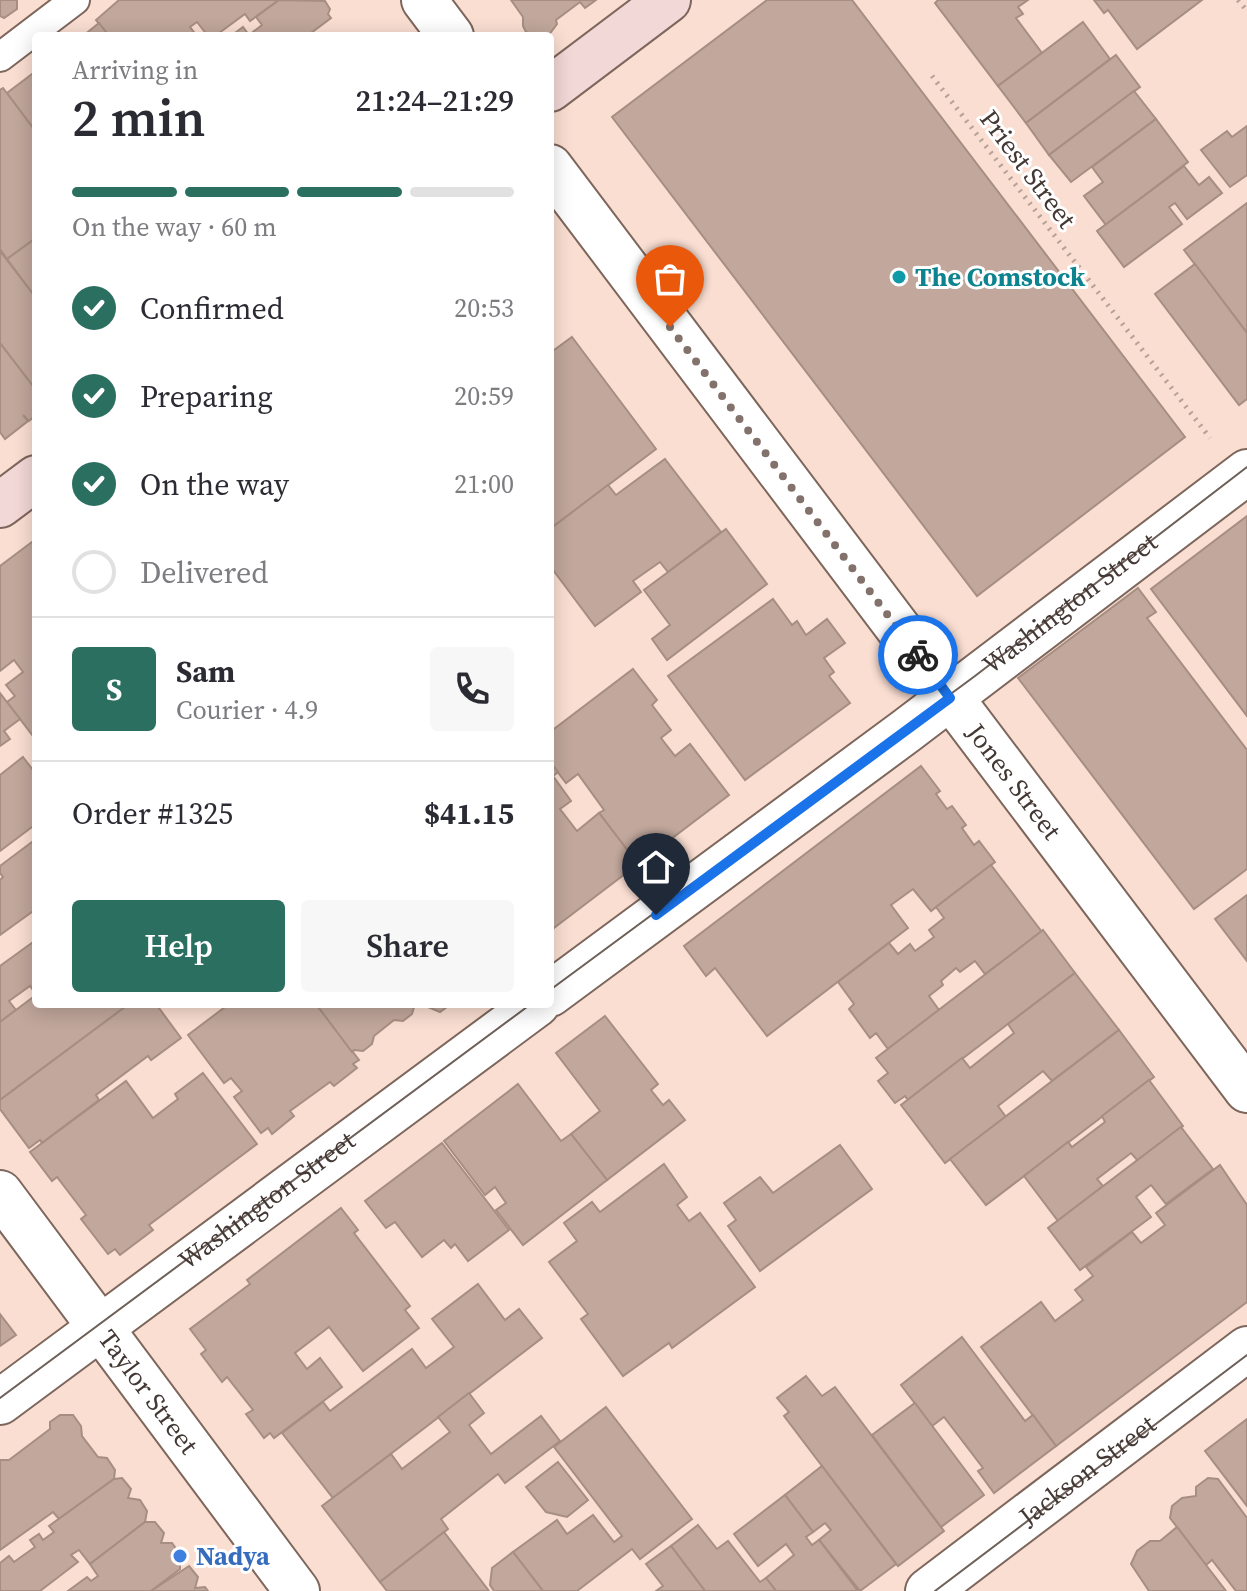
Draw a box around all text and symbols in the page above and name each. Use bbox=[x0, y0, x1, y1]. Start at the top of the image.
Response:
text: Arriving in bbox=[72, 52, 198, 88]
text: 21:24–21:29 bbox=[355, 80, 514, 121]
text: 2 min bbox=[72, 82, 205, 153]
street label: Priest Street bbox=[971, 102, 1085, 236]
text: On the way · 60 m bbox=[72, 209, 277, 245]
pin bbox=[636, 245, 704, 327]
icon: bag bbox=[648, 257, 692, 301]
place label: The Comstock bbox=[915, 259, 1086, 295]
marker: The Comstock bbox=[890, 268, 908, 286]
icon: check bbox=[72, 286, 116, 330]
text: Confirmed bbox=[140, 288, 284, 329]
text: 20:53 bbox=[454, 290, 514, 326]
icon: check bbox=[72, 374, 116, 418]
text: Preparing bbox=[140, 376, 273, 417]
text: 20:59 bbox=[454, 378, 514, 414]
icon: check bbox=[72, 462, 116, 506]
text: On the way bbox=[140, 464, 289, 505]
text: 21:00 bbox=[454, 466, 514, 502]
street label: Washington Street bbox=[975, 524, 1165, 682]
text: Delivered bbox=[140, 552, 268, 593]
courier bbox=[878, 615, 958, 695]
icon: bike bbox=[896, 633, 940, 677]
button: phone bbox=[430, 647, 514, 731]
text: Sam bbox=[176, 651, 235, 692]
text: S bbox=[106, 669, 122, 710]
text: Courier · 4.9 bbox=[176, 692, 318, 728]
street label: Jones Street bbox=[958, 715, 1070, 847]
text: Order #1325 bbox=[72, 793, 233, 834]
text: $41.15 bbox=[424, 793, 514, 834]
pin bbox=[622, 833, 690, 915]
icon: home bbox=[634, 845, 678, 889]
button: Help bbox=[72, 900, 285, 992]
button: Share bbox=[301, 900, 514, 992]
street label: Washington Street bbox=[171, 1122, 363, 1278]
street label: Taylor Street bbox=[90, 1322, 207, 1462]
street label: Jackson Street bbox=[1011, 1406, 1164, 1534]
place label: Nadya bbox=[196, 1538, 270, 1574]
marker: Nadya bbox=[171, 1547, 189, 1565]

